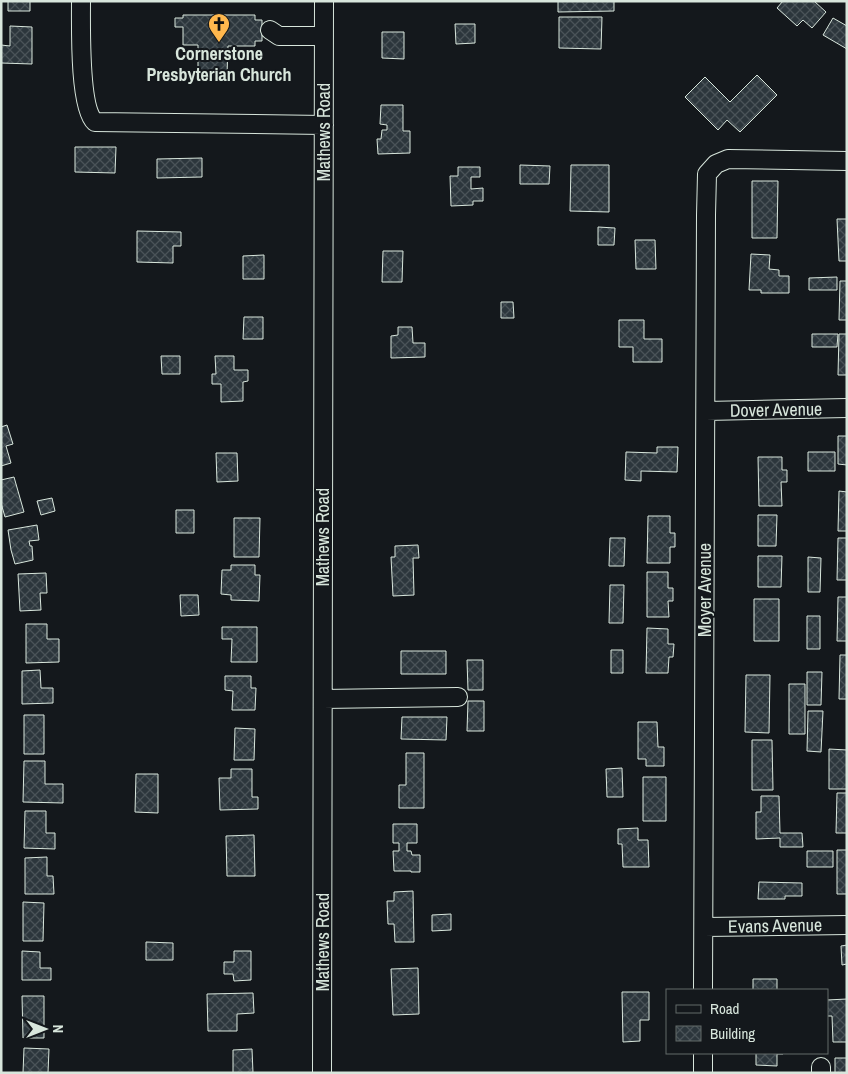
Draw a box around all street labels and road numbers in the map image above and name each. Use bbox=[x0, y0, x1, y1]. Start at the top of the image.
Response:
street label: Mathews Road bbox=[311, 83, 336, 181]
street label: Dover Avenue bbox=[730, 396, 822, 423]
street label: Mathews Road bbox=[310, 488, 335, 586]
street label: Moyer Avenue bbox=[692, 543, 717, 637]
street label: Mathews Road bbox=[310, 893, 335, 991]
street label: Evans Avenue bbox=[728, 912, 822, 939]

